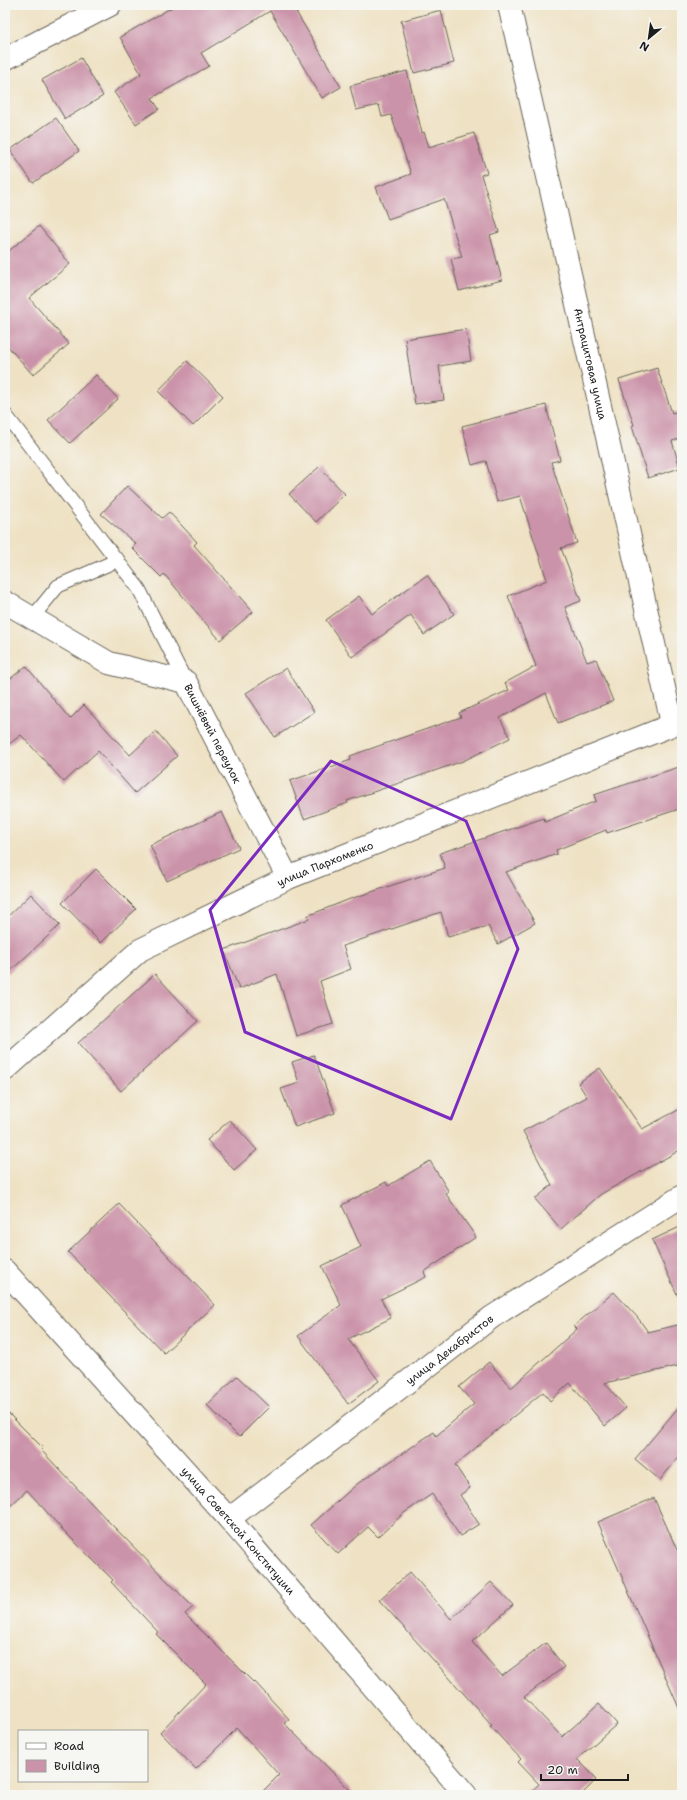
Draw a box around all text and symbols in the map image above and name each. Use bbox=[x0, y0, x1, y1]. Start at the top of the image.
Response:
north arrow bbox=[629, 18, 669, 58]
text: N bbox=[637, 37, 652, 55]
street label: Антрацитовая улица bbox=[571, 306, 610, 421]
street label: Вишнёвый переулок bbox=[181, 681, 245, 786]
street label: улица Пархоменко bbox=[274, 837, 376, 890]
street label: улица Декабристов bbox=[403, 1311, 497, 1388]
street label: улица Советской Конституции bbox=[178, 1463, 298, 1598]
legend bbox=[18, 1730, 148, 1782]
text: Road bbox=[54, 1738, 85, 1754]
scale bar bbox=[541, 1756, 628, 1782]
text: Building bbox=[54, 1758, 100, 1774]
text: 20 m bbox=[547, 1762, 578, 1778]

